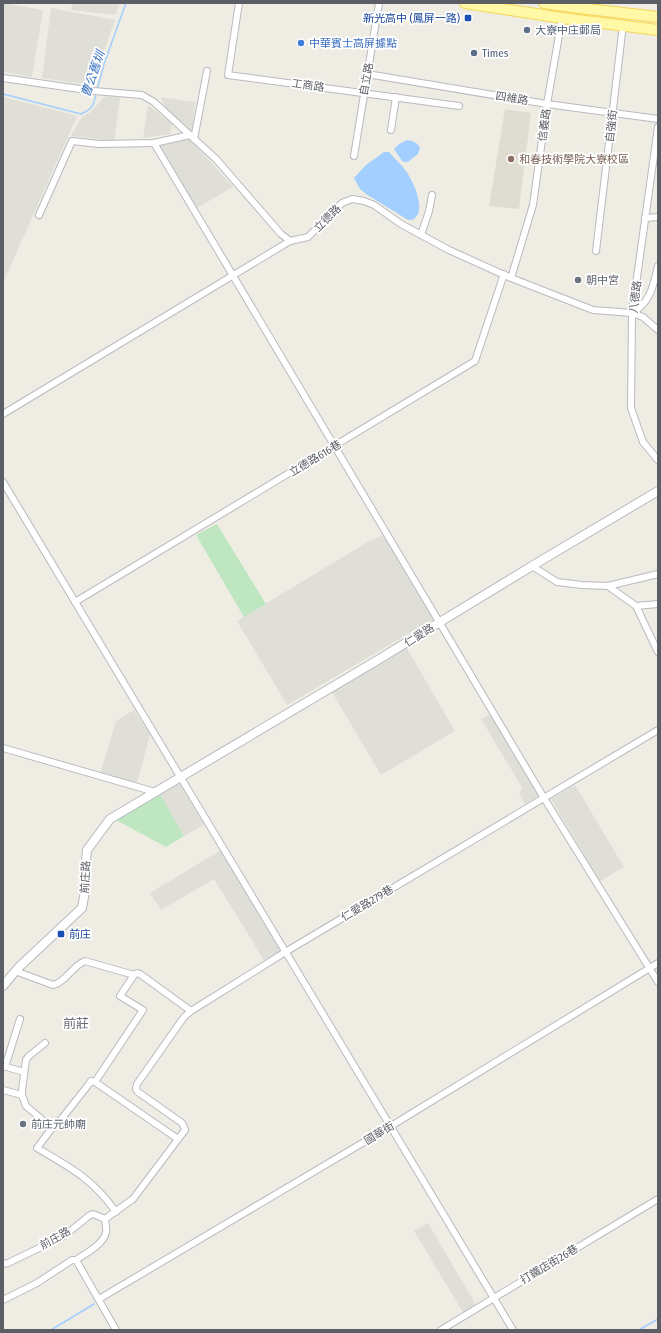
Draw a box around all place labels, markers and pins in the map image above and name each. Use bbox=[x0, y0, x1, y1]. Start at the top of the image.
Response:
place label: 新光高中 (鳳屏一路) bbox=[363, 12, 460, 25]
marker: 新光高中 (鳳屏一路) bbox=[463, 13, 473, 23]
place label: 大寮中庄郵局 bbox=[535, 24, 601, 37]
marker: 大寮中庄郵局 bbox=[522, 25, 532, 35]
place label: 中華賓士高屏據點 bbox=[309, 37, 397, 50]
marker: 中華賓士高屏據點 bbox=[296, 38, 306, 48]
place label: Times bbox=[482, 47, 509, 60]
marker: Times bbox=[469, 48, 479, 58]
place label: 和春技術學院大寮校區 bbox=[519, 153, 629, 166]
marker: 和春技術學院大寮校區 bbox=[506, 154, 516, 164]
place label: 朝中宮 bbox=[586, 274, 619, 287]
marker: 朝中宮 bbox=[573, 275, 583, 285]
place label: 前庄 bbox=[69, 928, 91, 941]
marker: 前庄 bbox=[56, 929, 66, 939]
place label: 前庄元帥廟 bbox=[31, 1118, 86, 1131]
marker: 前庄元帥廟 bbox=[18, 1119, 28, 1129]

